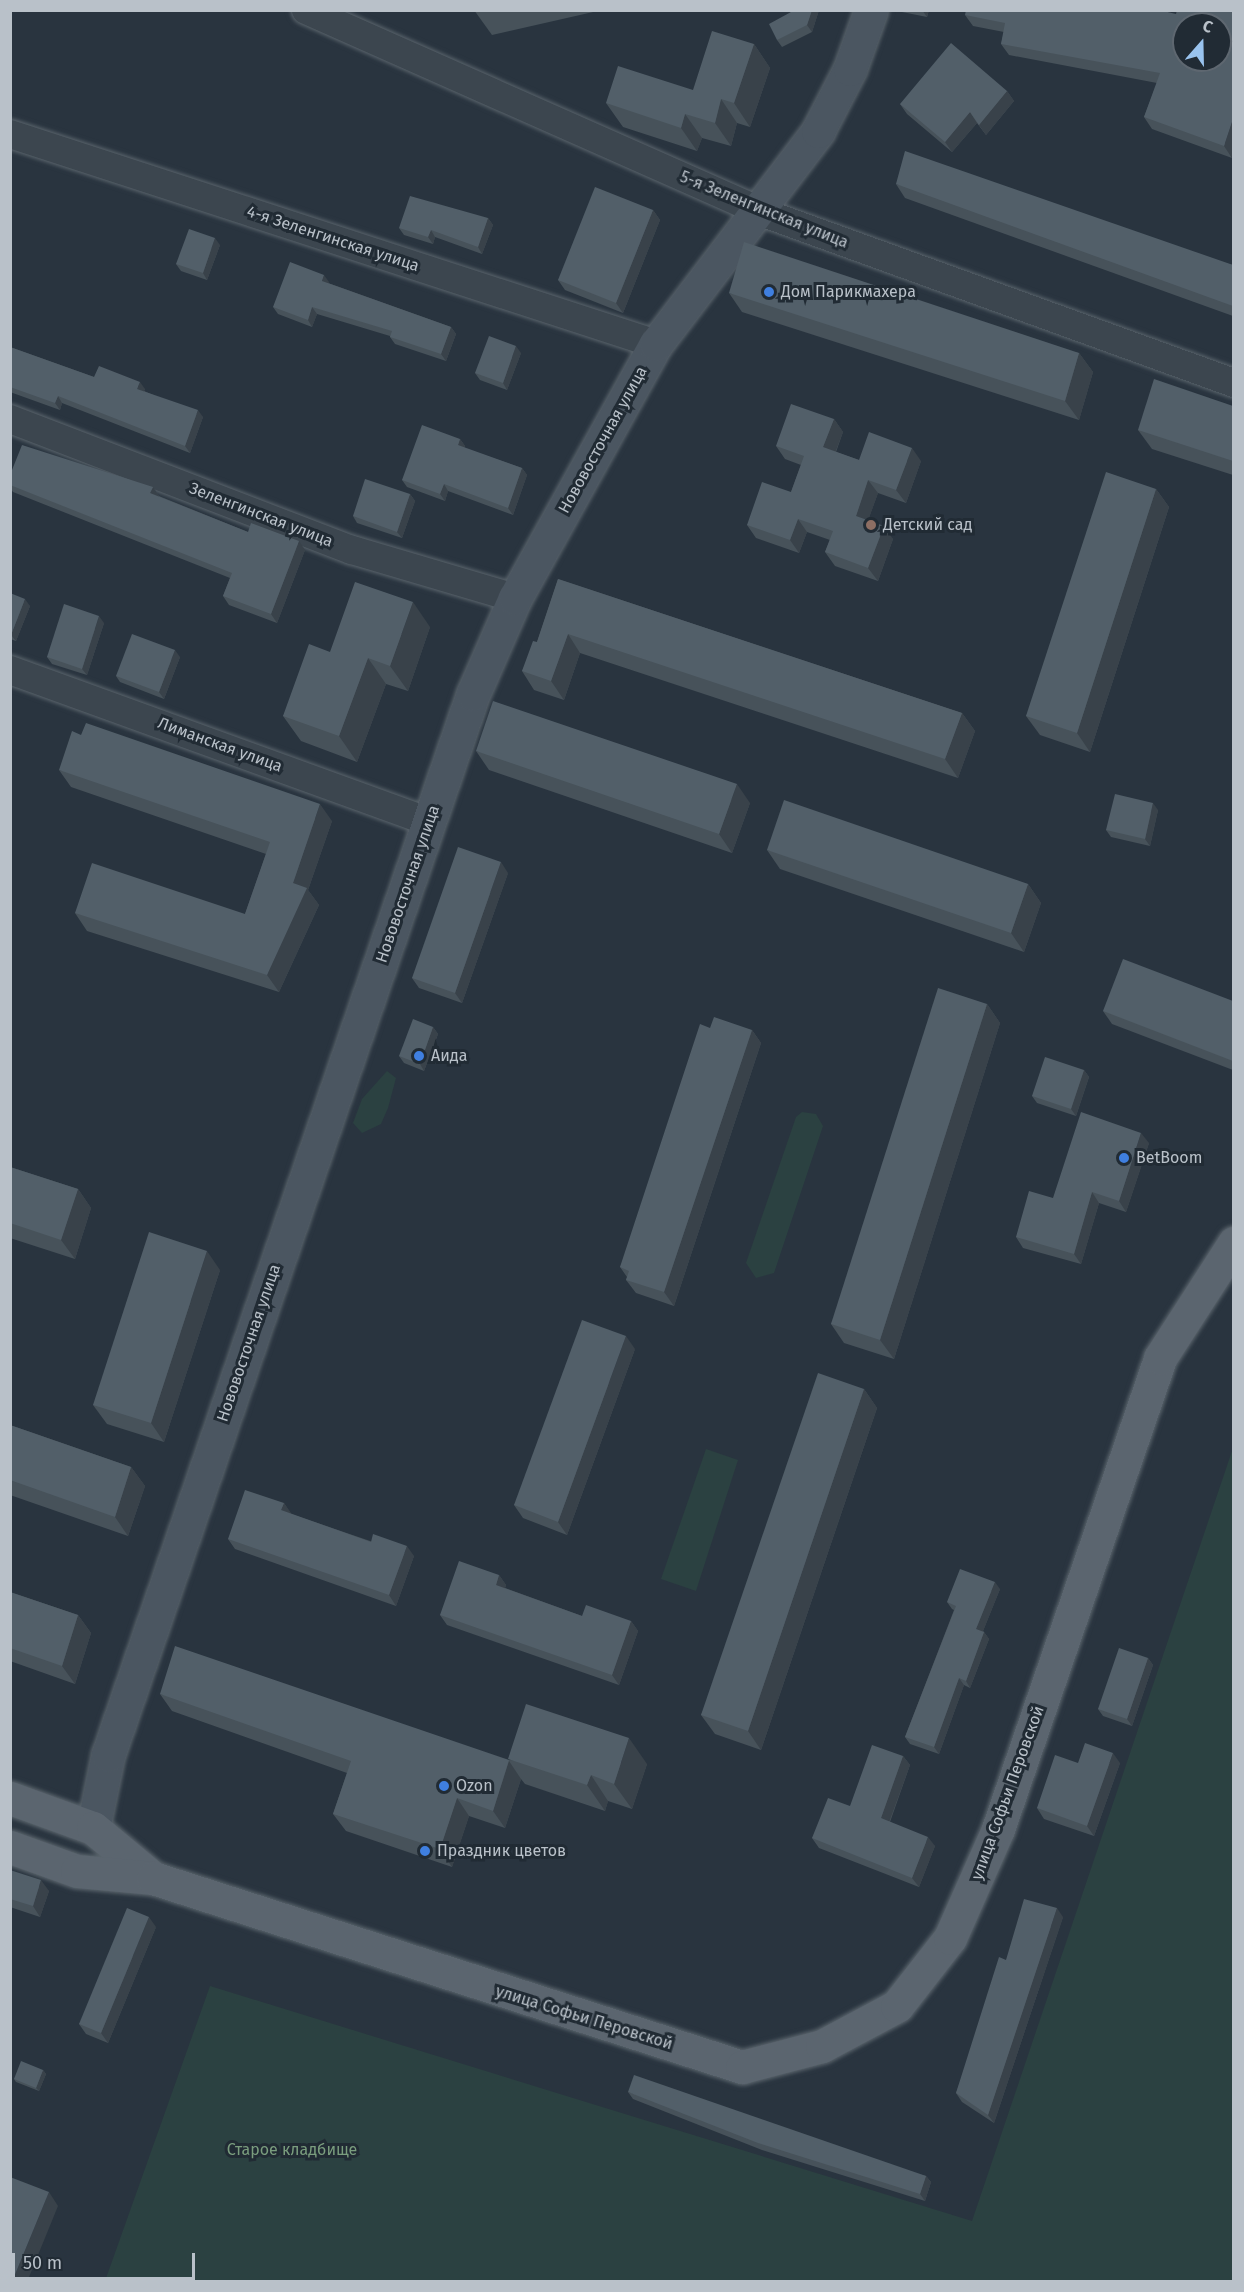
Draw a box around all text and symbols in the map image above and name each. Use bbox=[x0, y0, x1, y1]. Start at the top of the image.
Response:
north arrow bbox=[1172, 12, 1232, 72]
text: С bbox=[1200, 16, 1215, 37]
street label: 5-я Зеленгинская улица bbox=[677, 167, 851, 253]
street label: 4-я Зеленгинская улица bbox=[244, 202, 422, 276]
place label: Дом Парикмахера bbox=[781, 282, 916, 302]
marker: Дом Парикмахера bbox=[762, 285, 776, 299]
street label: Нововосточная улица bbox=[555, 363, 651, 517]
street label: Зеленгинская улица bbox=[186, 479, 336, 551]
place label: Детский сад bbox=[883, 515, 972, 535]
marker: Детский сад bbox=[864, 518, 878, 532]
street label: Лиманская улица bbox=[155, 714, 285, 776]
street label: Нововосточная улица bbox=[372, 803, 444, 965]
place label: Аида bbox=[431, 1046, 467, 1066]
marker: Аида bbox=[412, 1049, 426, 1063]
place label: BetBoom bbox=[1136, 1148, 1202, 1168]
marker: BetBoom bbox=[1117, 1151, 1131, 1165]
street label: Нововосточная улица bbox=[213, 1262, 285, 1424]
street label: улица Софьи Перовской bbox=[968, 1703, 1048, 1883]
place label: Ozon bbox=[456, 1776, 493, 1796]
marker: Ozon bbox=[437, 1779, 451, 1793]
place label: Праздник цветов bbox=[437, 1841, 566, 1861]
marker: Праздник цветов bbox=[418, 1844, 432, 1858]
street label: улица Софьи Перовской bbox=[493, 1982, 675, 2054]
park label: Старое кладбище bbox=[227, 2140, 357, 2160]
scale bar bbox=[15, 2241, 198, 2279]
text: 50 m bbox=[23, 2252, 62, 2274]

